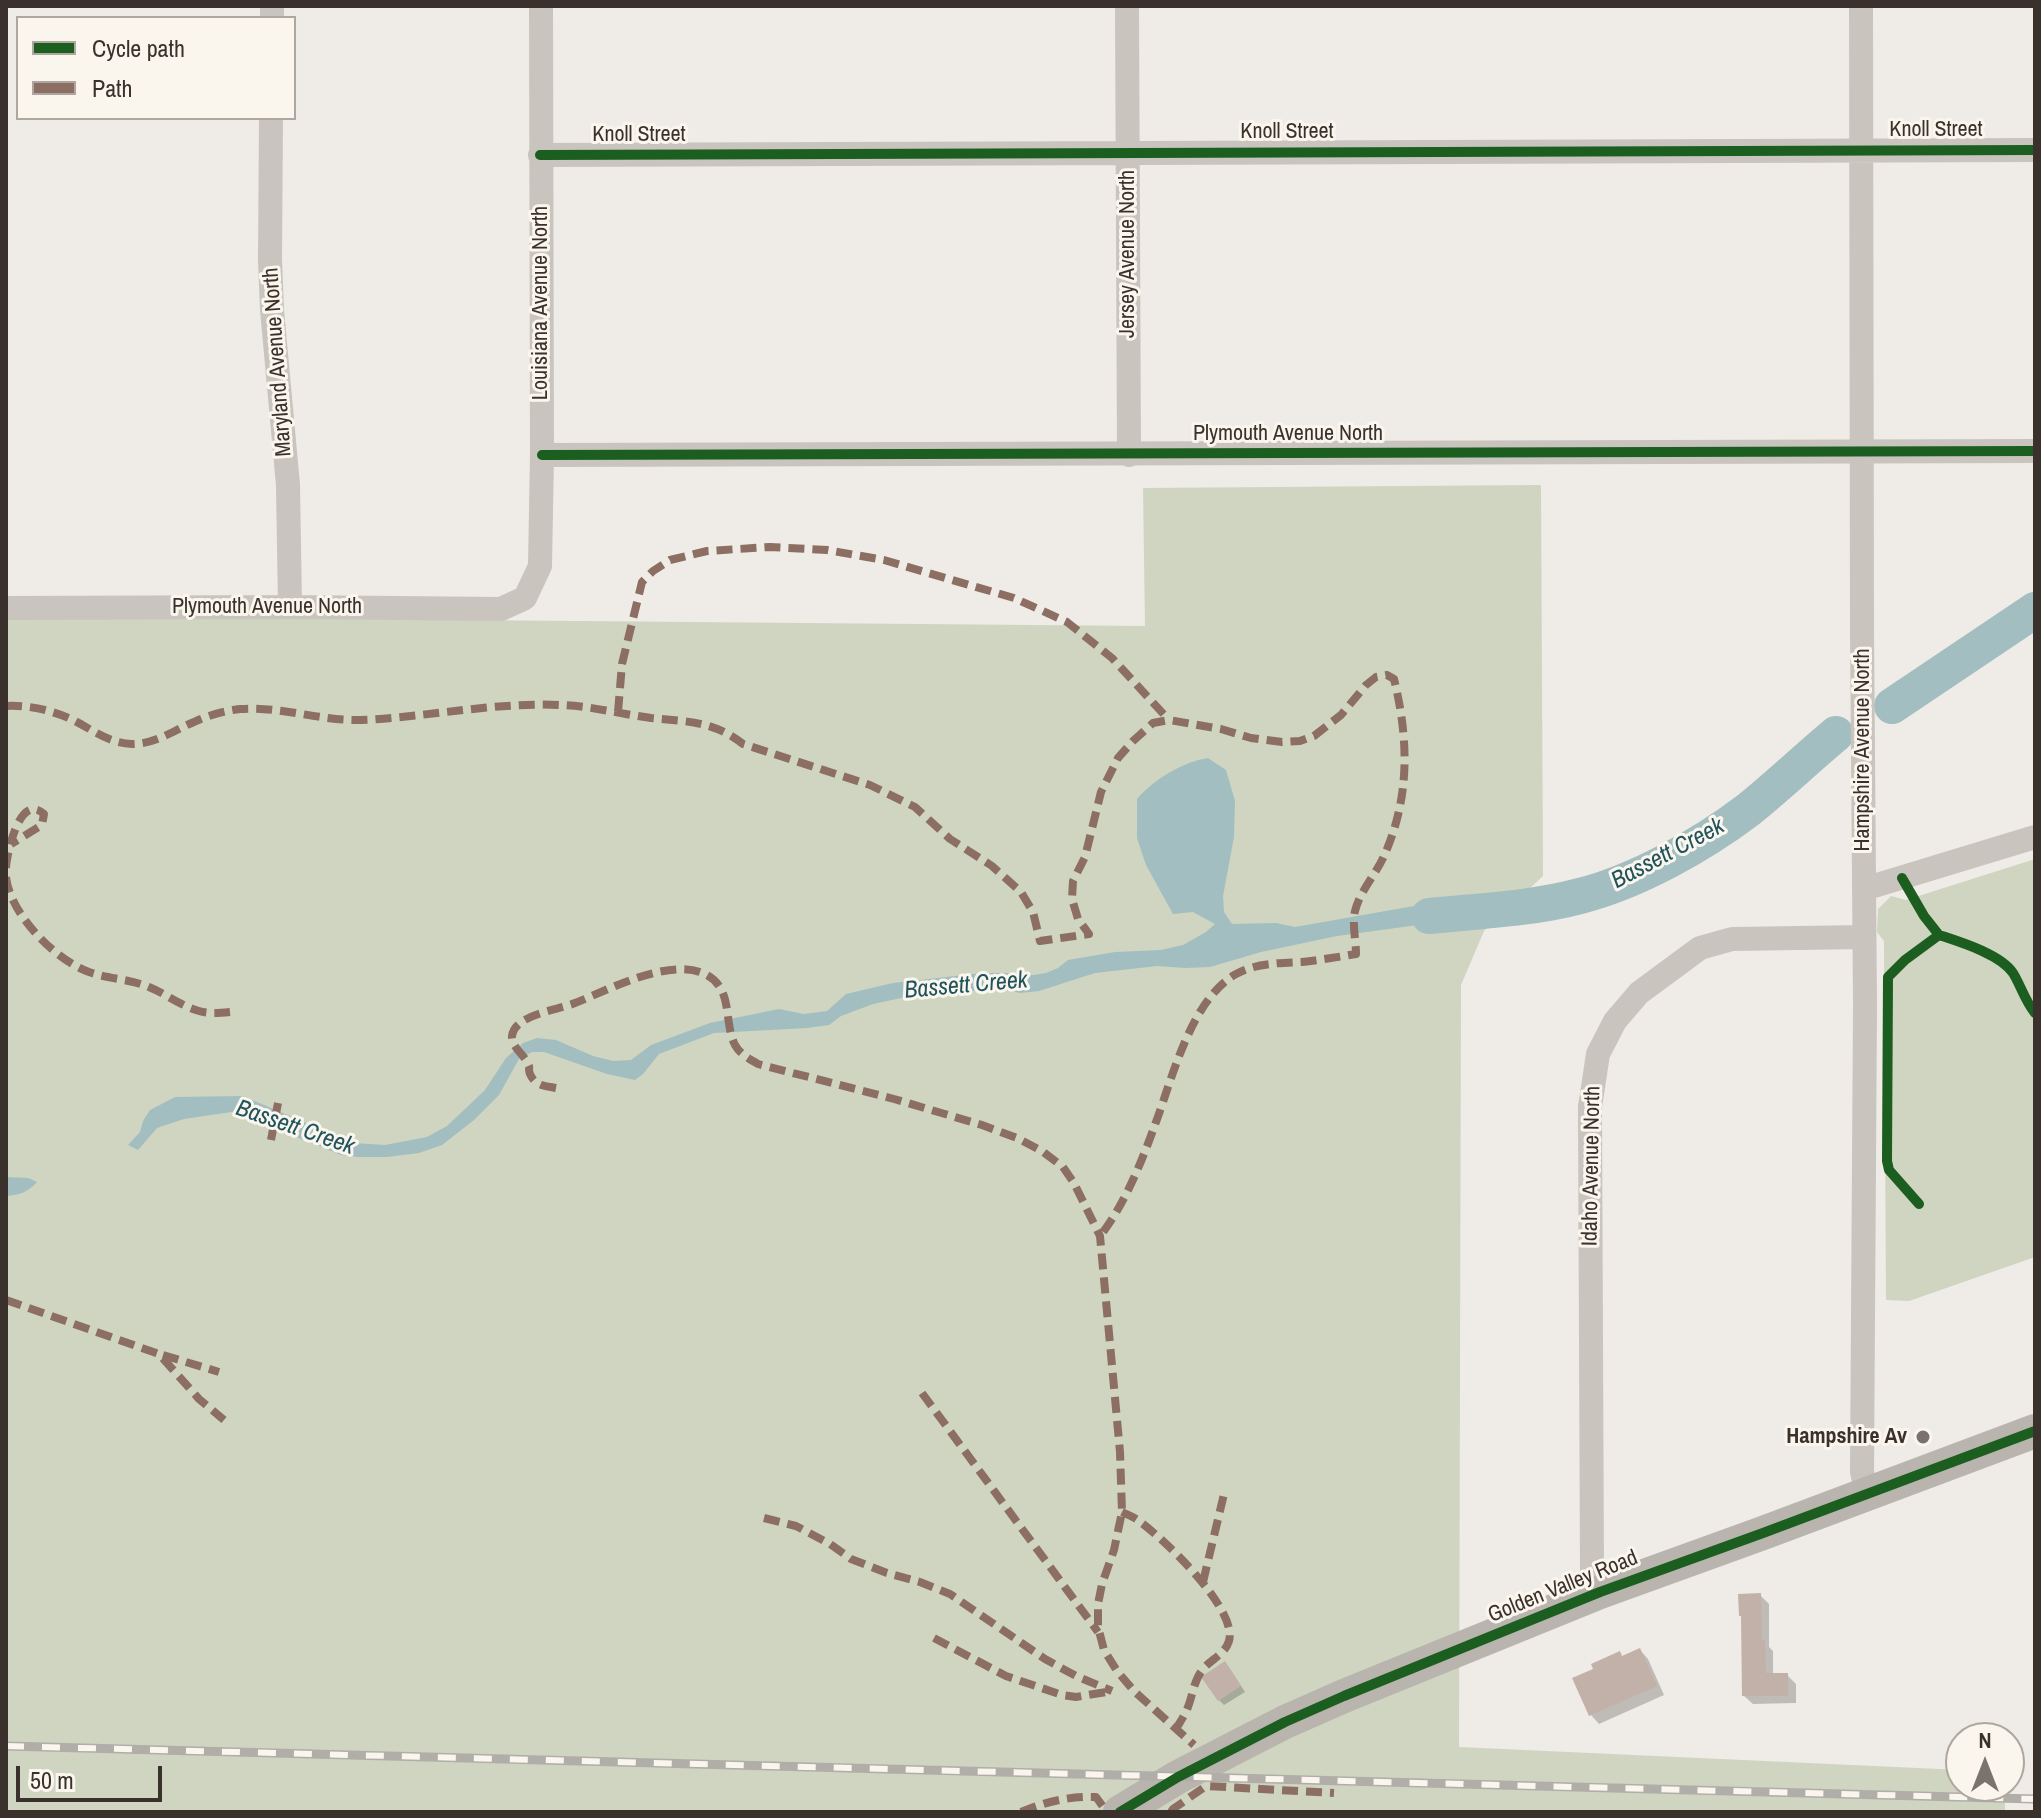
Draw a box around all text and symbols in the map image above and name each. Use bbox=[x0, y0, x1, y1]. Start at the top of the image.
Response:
legend bbox=[16, 16, 296, 120]
text: Cycle path bbox=[92, 32, 185, 64]
text: Path bbox=[92, 72, 133, 104]
street label: Knoll Street bbox=[1889, 117, 1983, 143]
street label: Knoll Street bbox=[1240, 119, 1334, 145]
street label: Knoll Street bbox=[592, 122, 686, 148]
street label: Jersey Avenue North bbox=[1115, 170, 1141, 338]
street label: Louisiana Avenue North bbox=[528, 206, 554, 400]
street label: Maryland Avenue North bbox=[258, 267, 298, 457]
street label: Plymouth Avenue North bbox=[1193, 421, 1383, 447]
street label: Plymouth Avenue North bbox=[172, 594, 362, 620]
street label: Hampshire Avenue North bbox=[1850, 648, 1876, 852]
water label: Bassett Creek bbox=[1607, 812, 1729, 896]
water label: Bassett Creek bbox=[903, 966, 1029, 1006]
street label: Idaho Avenue North bbox=[1577, 1086, 1607, 1246]
water label: Bassett Creek bbox=[232, 1094, 358, 1162]
place label: Hampshire Av bbox=[1786, 1424, 1907, 1450]
marker: Hampshire Av bbox=[1914, 1428, 1932, 1446]
street label: Golden Valley Road bbox=[1484, 1545, 1642, 1629]
north arrow bbox=[1945, 1722, 2025, 1802]
text: N bbox=[1978, 1725, 1992, 1755]
scale bar bbox=[20, 1750, 166, 1800]
text: 50 m bbox=[30, 1764, 74, 1796]

